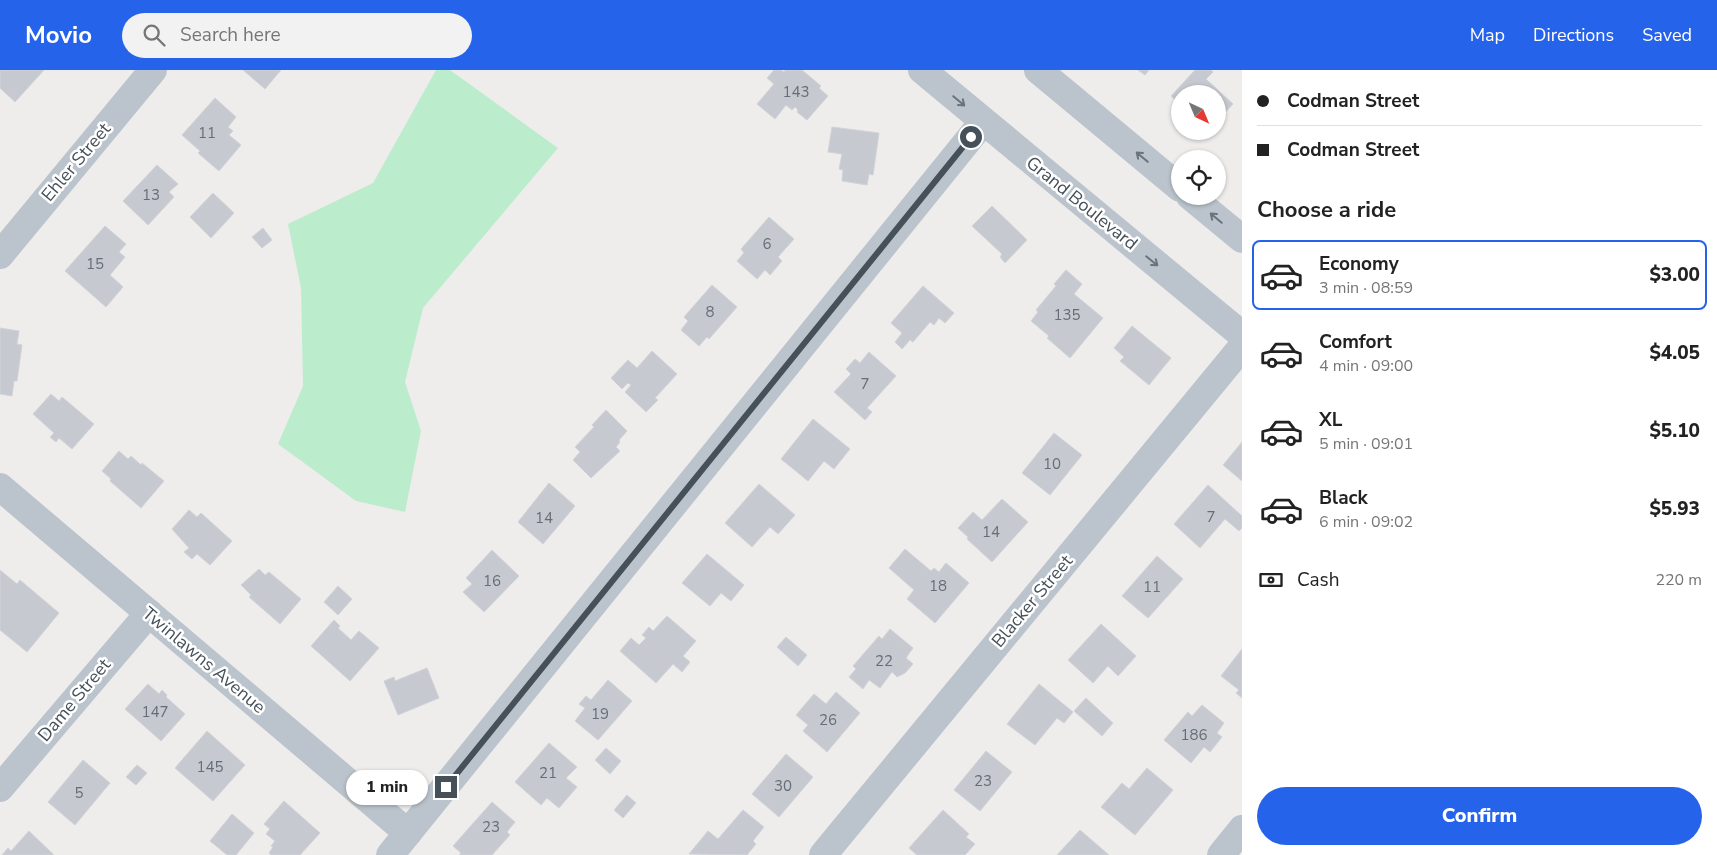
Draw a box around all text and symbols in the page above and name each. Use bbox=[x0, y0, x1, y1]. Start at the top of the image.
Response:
search box bbox=[122, 13, 472, 58]
text: Movio bbox=[25, 19, 92, 51]
icon: search bbox=[140, 21, 168, 49]
text: Search here bbox=[180, 22, 281, 48]
text: Map bbox=[1470, 23, 1505, 47]
text: Directions bbox=[1533, 23, 1614, 47]
text: Saved bbox=[1642, 23, 1692, 47]
house number: 143 bbox=[782, 82, 810, 102]
north arrow bbox=[1171, 85, 1226, 140]
map controls bbox=[1171, 85, 1226, 205]
text: Codman Street bbox=[1287, 88, 1419, 114]
one-way arrow bbox=[952, 96, 965, 107]
street label: Ehler Street bbox=[36, 117, 116, 206]
house number: 11 bbox=[198, 123, 216, 143]
route start bbox=[960, 126, 982, 148]
text: Codman Street bbox=[1287, 137, 1419, 163]
button: locate bbox=[1171, 150, 1226, 205]
street label: Grand Boulevard bbox=[1021, 151, 1143, 255]
one-way arrow bbox=[1136, 151, 1149, 162]
house number: 13 bbox=[142, 185, 160, 205]
text: Choose a ride bbox=[1257, 195, 1396, 225]
one-way arrow bbox=[1210, 212, 1223, 223]
house number: 6 bbox=[762, 234, 772, 254]
text: Economy bbox=[1319, 251, 1399, 277]
icon: car bbox=[1259, 253, 1304, 298]
house number: 15 bbox=[86, 254, 104, 274]
one-way arrow bbox=[1145, 255, 1158, 266]
text: $3.00 bbox=[1649, 262, 1700, 288]
text: 3 min · 08:59 bbox=[1319, 277, 1413, 299]
house number: 8 bbox=[705, 302, 715, 322]
house number: 135 bbox=[1053, 305, 1081, 325]
text: Comfort bbox=[1319, 329, 1392, 355]
icon: car bbox=[1259, 331, 1304, 376]
text: $4.05 bbox=[1649, 340, 1700, 366]
text: 4 min · 09:00 bbox=[1319, 355, 1413, 377]
house number: 7 bbox=[860, 374, 870, 394]
text: XL bbox=[1319, 407, 1342, 433]
icon: car bbox=[1259, 409, 1304, 454]
text: $5.10 bbox=[1649, 418, 1700, 444]
text: 5 min · 09:01 bbox=[1319, 433, 1413, 455]
house number: 10 bbox=[1043, 454, 1061, 474]
text: Black bbox=[1319, 485, 1368, 511]
icon: car bbox=[1259, 487, 1304, 532]
text: $5.93 bbox=[1649, 496, 1700, 522]
house number: 7 bbox=[1206, 507, 1216, 527]
house number: 14 bbox=[535, 508, 553, 528]
text: 6 min · 09:02 bbox=[1319, 511, 1413, 533]
house number: 14 bbox=[982, 522, 1000, 542]
street label: Blacker Street bbox=[986, 549, 1078, 652]
icon: cash bbox=[1257, 566, 1285, 594]
text: Cash bbox=[1297, 567, 1339, 593]
text: 220 m bbox=[1655, 569, 1702, 591]
house number: 16 bbox=[483, 571, 501, 591]
house number: 18 bbox=[929, 576, 947, 596]
house number: 11 bbox=[1143, 577, 1161, 597]
street label: Twinlawns Avenue bbox=[137, 601, 271, 719]
house number: 22 bbox=[875, 651, 893, 671]
street label: Dame Street bbox=[32, 653, 116, 747]
house number: 147 bbox=[141, 702, 169, 722]
house number: 19 bbox=[591, 704, 609, 724]
house number: 26 bbox=[819, 710, 837, 730]
house number: 186 bbox=[1180, 725, 1208, 745]
house number: 145 bbox=[196, 757, 224, 777]
house number: 21 bbox=[539, 763, 557, 783]
callout: 1 min bbox=[346, 770, 428, 804]
house number: 23 bbox=[974, 771, 992, 791]
text: 1 min bbox=[366, 776, 408, 798]
route end bbox=[435, 776, 457, 798]
house number: 30 bbox=[774, 776, 792, 796]
house number: 5 bbox=[74, 783, 84, 803]
button: Confirm bbox=[1257, 787, 1702, 845]
house number: 23 bbox=[482, 817, 500, 837]

